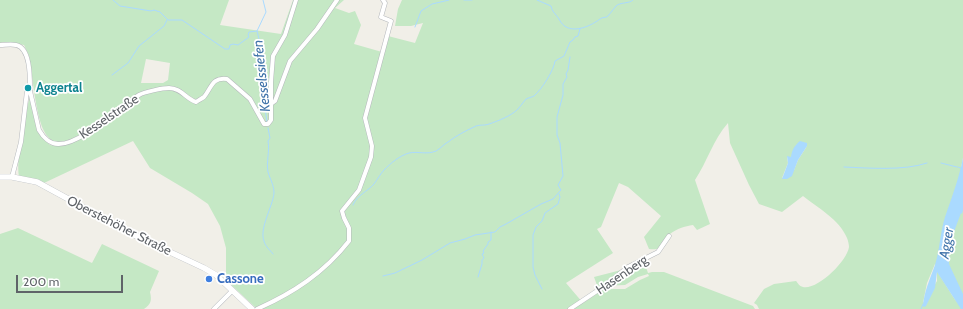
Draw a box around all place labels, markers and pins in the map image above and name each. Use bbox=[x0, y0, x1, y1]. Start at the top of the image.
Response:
place label: Aggertal bbox=[36, 80, 82, 96]
marker: Aggertal bbox=[23, 83, 33, 93]
place label: Cassone bbox=[217, 271, 264, 287]
marker: Cassone bbox=[204, 274, 214, 284]

